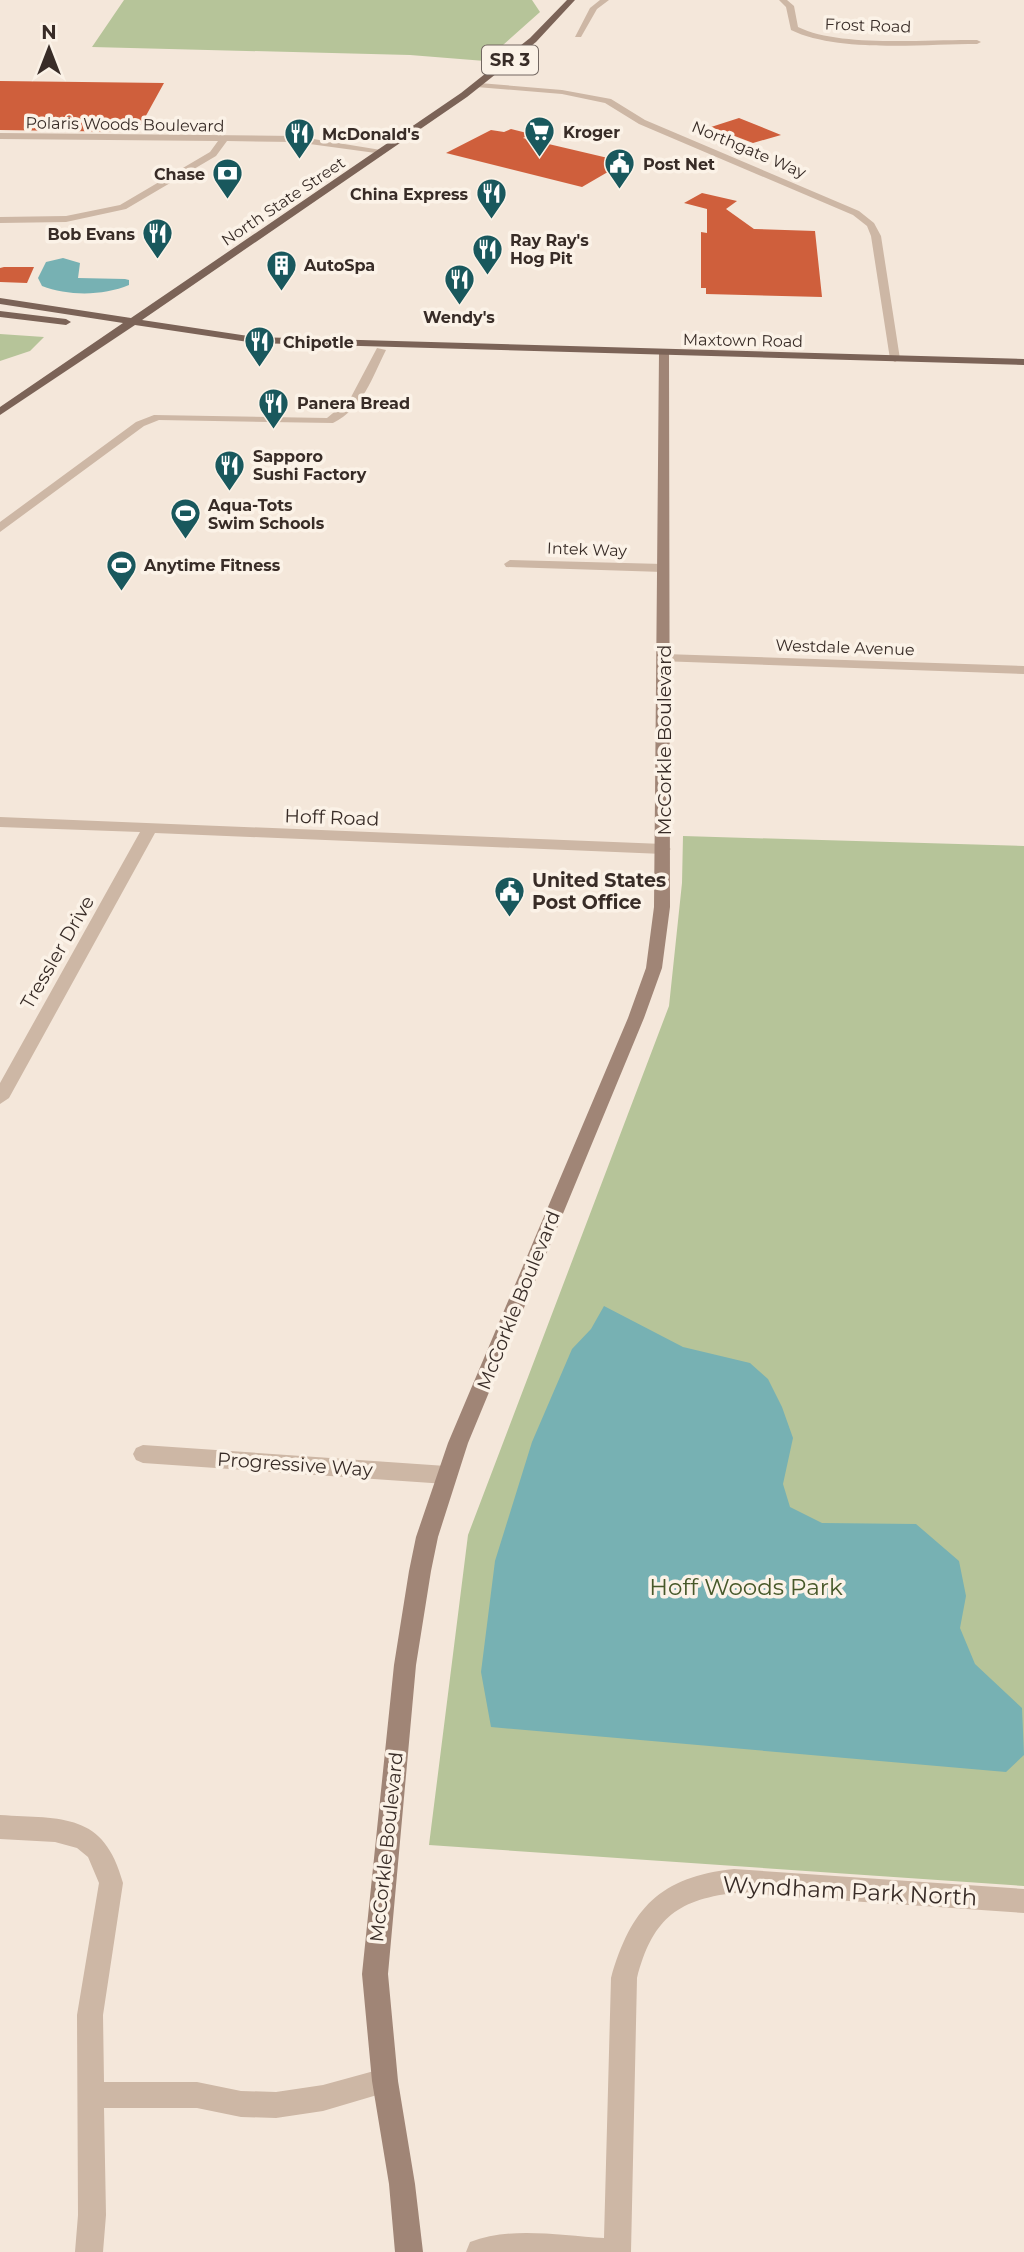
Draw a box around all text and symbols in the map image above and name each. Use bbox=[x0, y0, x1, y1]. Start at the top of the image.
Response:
north arrow bbox=[14, 14, 84, 84]
street label: Frost Road bbox=[824, 14, 912, 37]
text: N bbox=[41, 21, 57, 44]
road number: SR 3 bbox=[482, 46, 538, 74]
street label: Polaris Woods Boulevard bbox=[25, 113, 225, 136]
supermarket icon: Kroger bbox=[523, 115, 557, 159]
restaurant icon: McDonald's bbox=[282, 117, 316, 161]
street label: Northgate Way bbox=[689, 117, 809, 182]
place label: Kroger bbox=[563, 123, 620, 142]
place label: McDonald's bbox=[322, 125, 420, 144]
public building icon: Post Net bbox=[603, 147, 637, 191]
street label: North State Street bbox=[218, 153, 349, 250]
place label: Post Net bbox=[643, 155, 715, 174]
bank icon: Chase bbox=[211, 157, 245, 201]
place label: Chase bbox=[154, 165, 205, 184]
restaurant icon: China Express bbox=[474, 177, 508, 221]
place label: China Express bbox=[350, 185, 468, 204]
restaurant icon: Bob Evans bbox=[141, 217, 175, 261]
place label: Bob Evans bbox=[47, 225, 136, 244]
place label: Ray Ray's Hog Pit bbox=[510, 231, 589, 268]
restaurant icon: Ray Ray's Hog Pit bbox=[470, 232, 504, 276]
building icon: AutoSpa bbox=[264, 248, 298, 292]
place label: AutoSpa bbox=[303, 256, 375, 275]
restaurant icon: Wendy's bbox=[442, 263, 476, 307]
place label: Wendy's bbox=[423, 308, 495, 327]
restaurant icon: Chipotle bbox=[243, 325, 277, 369]
street label: Maxtown Road bbox=[683, 330, 803, 351]
place label: Chipotle bbox=[283, 333, 354, 352]
restaurant icon: Panera Bread bbox=[257, 386, 291, 430]
place label: Panera Bread bbox=[297, 394, 410, 413]
place label: Sapporo Sushi Factory bbox=[253, 447, 367, 484]
restaurant icon: Sapporo Sushi Factory bbox=[213, 448, 247, 492]
place label: Aqua-Tots Swim Schools bbox=[207, 496, 325, 533]
sports icon: Aqua-Tots Swim Schools bbox=[168, 497, 202, 541]
street label: Intek Way bbox=[547, 539, 628, 560]
sports icon: Anytime Fitness bbox=[104, 548, 138, 592]
place label: Anytime Fitness bbox=[143, 556, 281, 575]
street label: Westdale Avenue bbox=[775, 636, 915, 659]
street label: McCorkle Boulevard bbox=[653, 645, 676, 836]
street label: Hoff Road bbox=[284, 804, 380, 831]
place label: United States Post Office bbox=[532, 869, 666, 914]
public building icon: United States Post Office bbox=[492, 874, 526, 918]
street label: Tressler Drive bbox=[16, 892, 99, 1013]
street label: McCorkle Boulevard bbox=[472, 1207, 565, 1393]
street label: Progressive Way bbox=[217, 1448, 374, 1481]
park label: Hoff Woods Park bbox=[649, 1573, 843, 1601]
street label: McCorkle Boulevard bbox=[365, 1751, 408, 1943]
street label: Wyndham Park North bbox=[722, 1870, 978, 1912]

